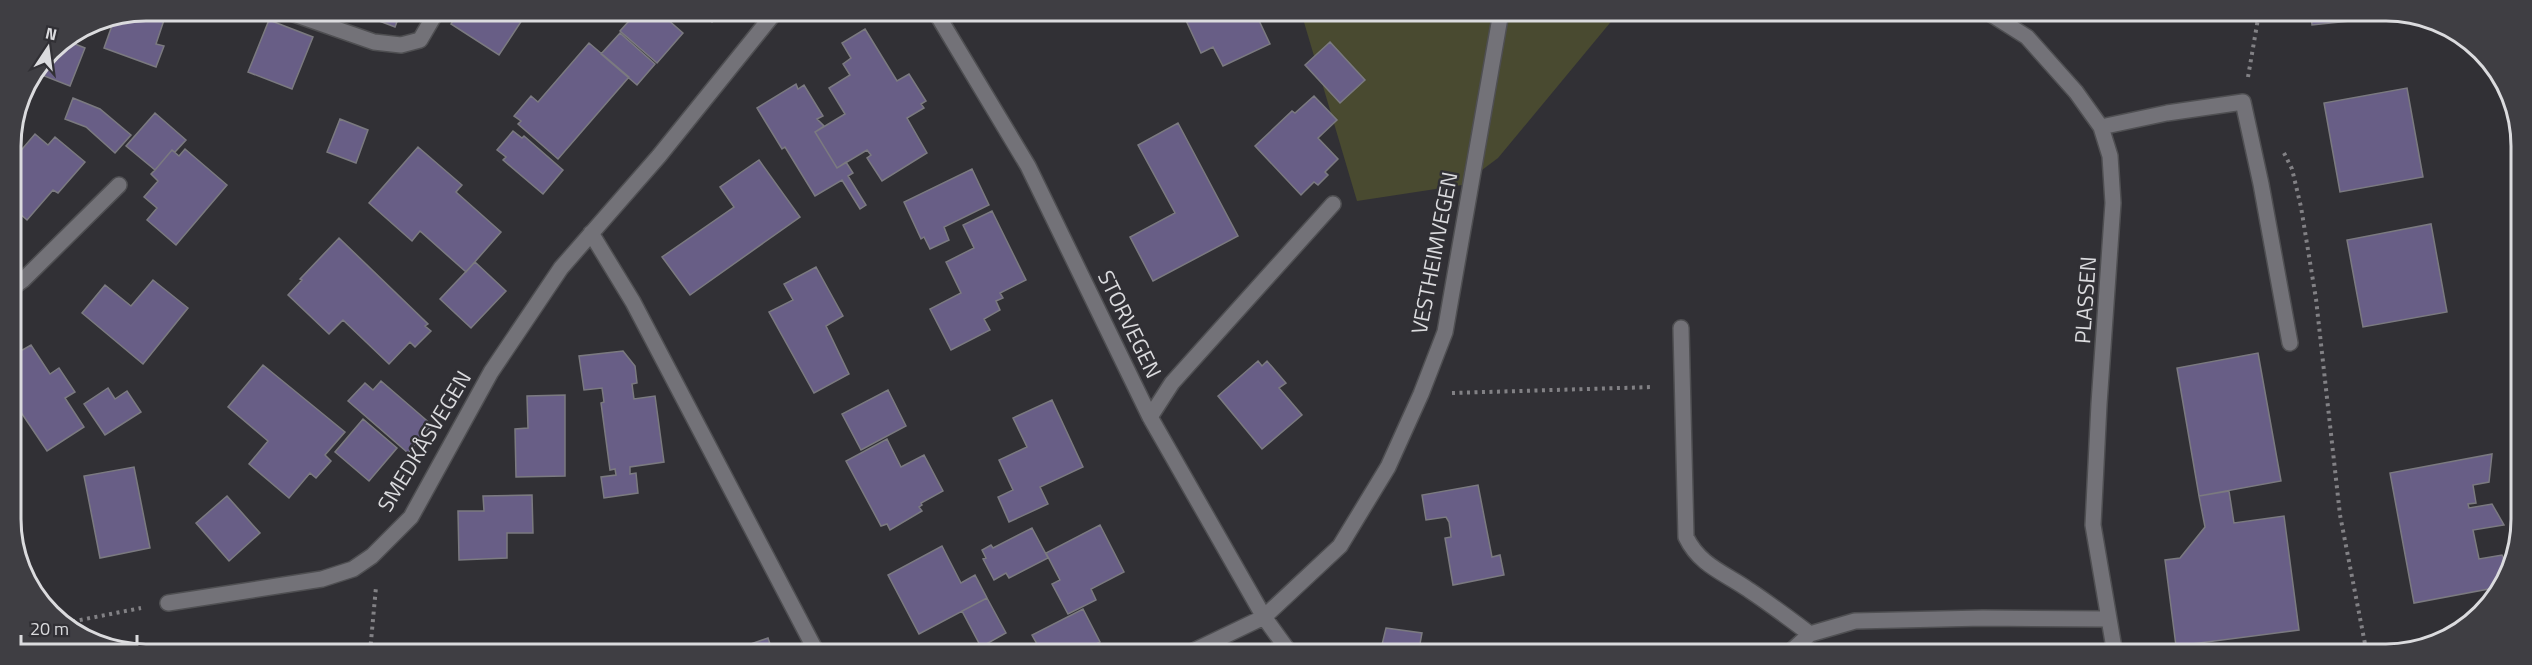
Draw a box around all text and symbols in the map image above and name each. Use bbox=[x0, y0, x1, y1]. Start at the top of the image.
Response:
north arrow bbox=[18, 18, 78, 78]
text: N bbox=[43, 20, 59, 46]
street label: VESTHEIMVEGEN bbox=[1402, 169, 1466, 337]
street label: PLASSEN bbox=[2065, 255, 2105, 345]
street label: STORVEGEN bbox=[1089, 264, 1171, 384]
street label: SMEDKÅSVEGEN bbox=[368, 364, 480, 518]
scale bar bbox=[21, 608, 136, 646]
text: 20 m bbox=[30, 615, 69, 642]

